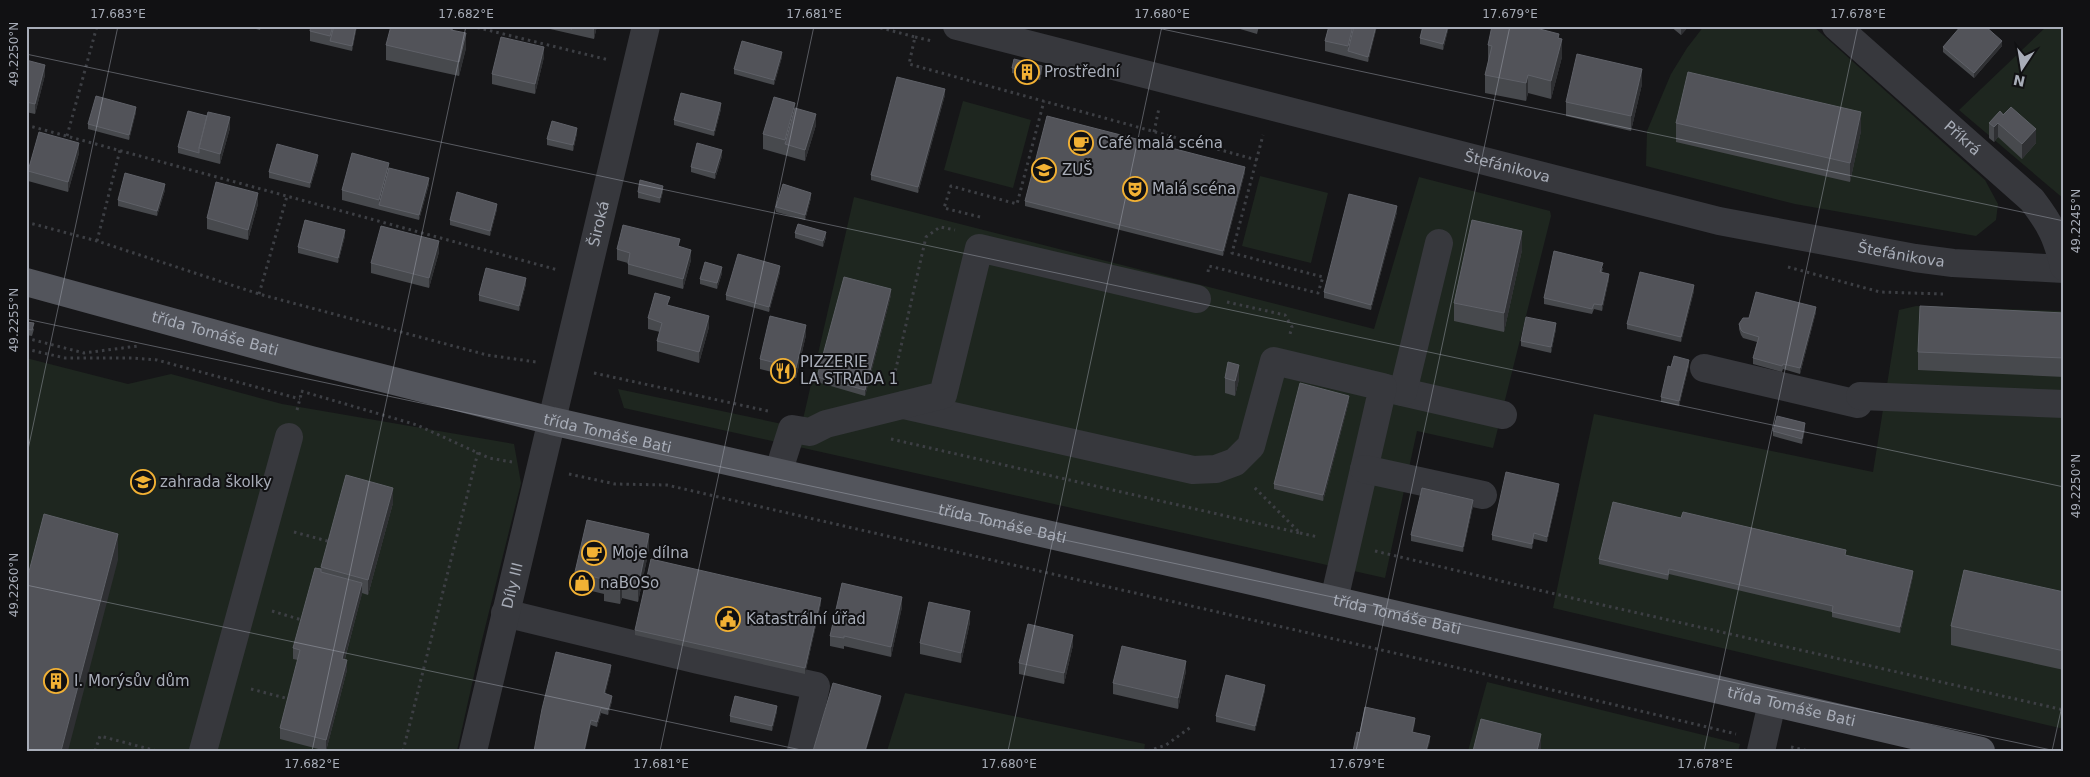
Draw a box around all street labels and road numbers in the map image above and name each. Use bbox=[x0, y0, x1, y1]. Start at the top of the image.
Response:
street label: Příkrá bbox=[1940, 117, 1985, 159]
street label: Štefánikova bbox=[1462, 146, 1552, 186]
street label: Široká bbox=[584, 199, 613, 248]
street label: Štefánikova bbox=[1856, 237, 1946, 271]
street label: třída Tomáše Bati bbox=[150, 308, 281, 360]
street label: třída Tomáše Bati bbox=[542, 410, 673, 457]
street label: třída Tomáše Bati bbox=[937, 501, 1068, 547]
street label: Díly III bbox=[498, 561, 527, 611]
street label: třída Tomáše Bati bbox=[1331, 591, 1463, 638]
street label: třída Tomáše Bati bbox=[1726, 683, 1857, 730]

